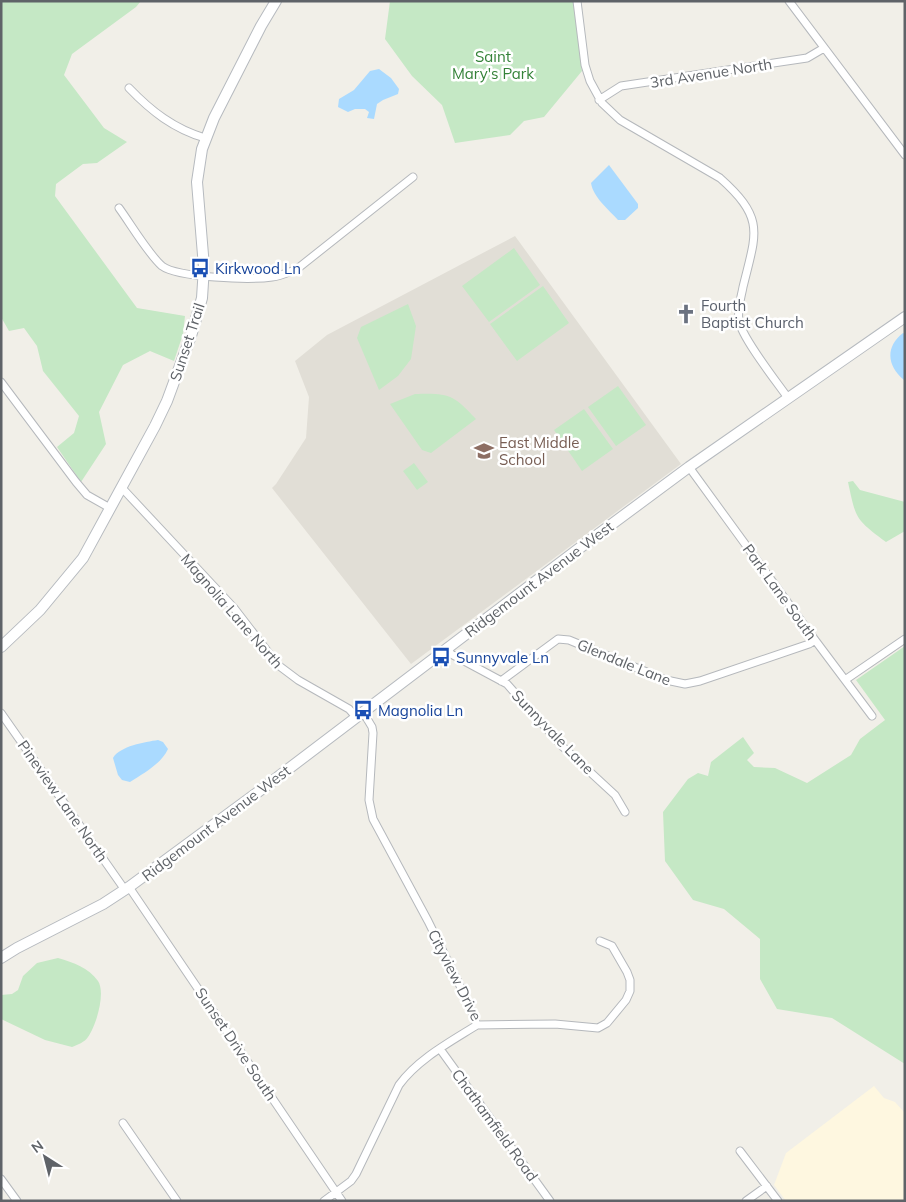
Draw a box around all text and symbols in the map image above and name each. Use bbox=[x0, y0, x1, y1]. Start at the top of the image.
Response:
park label: Saint Mary's Park bbox=[452, 47, 534, 83]
street label: 3rd Avenue North bbox=[649, 54, 773, 92]
bus stop icon: Kirkwood Ln bbox=[189, 257, 211, 279]
place label: Kirkwood Ln bbox=[215, 259, 301, 278]
place label: Fourth Baptist Church bbox=[701, 296, 804, 332]
street label: Sunset Trail bbox=[165, 301, 209, 383]
church icon: Fourth Baptist Church bbox=[675, 303, 697, 325]
place label: East Middle School bbox=[499, 433, 579, 469]
school or university icon: East Middle School bbox=[473, 440, 495, 462]
street label: Ridgemount Avenue West bbox=[461, 517, 617, 641]
street label: Park Lane South bbox=[739, 540, 821, 644]
street label: Magnolia Lane North bbox=[177, 550, 287, 672]
street label: Glendale Lane bbox=[574, 635, 674, 689]
bus stop icon: Sunnyvale Ln bbox=[430, 646, 452, 668]
place label: Sunnyvale Ln bbox=[456, 648, 549, 667]
street label: Sunnyvale Lane bbox=[508, 686, 598, 778]
bus stop icon: Magnolia Ln bbox=[352, 699, 374, 721]
place label: Magnolia Ln bbox=[378, 701, 463, 720]
street label: Pineview Lane North bbox=[14, 736, 112, 866]
street label: Ridgemount Avenue West bbox=[138, 761, 294, 885]
street label: Cityview Drive bbox=[424, 926, 486, 1024]
street label: Sunset Drive South bbox=[191, 984, 281, 1104]
street label: Chathamfield Road bbox=[448, 1065, 542, 1185]
north arrow bbox=[20, 1132, 70, 1182]
text: N bbox=[28, 1136, 47, 1157]

